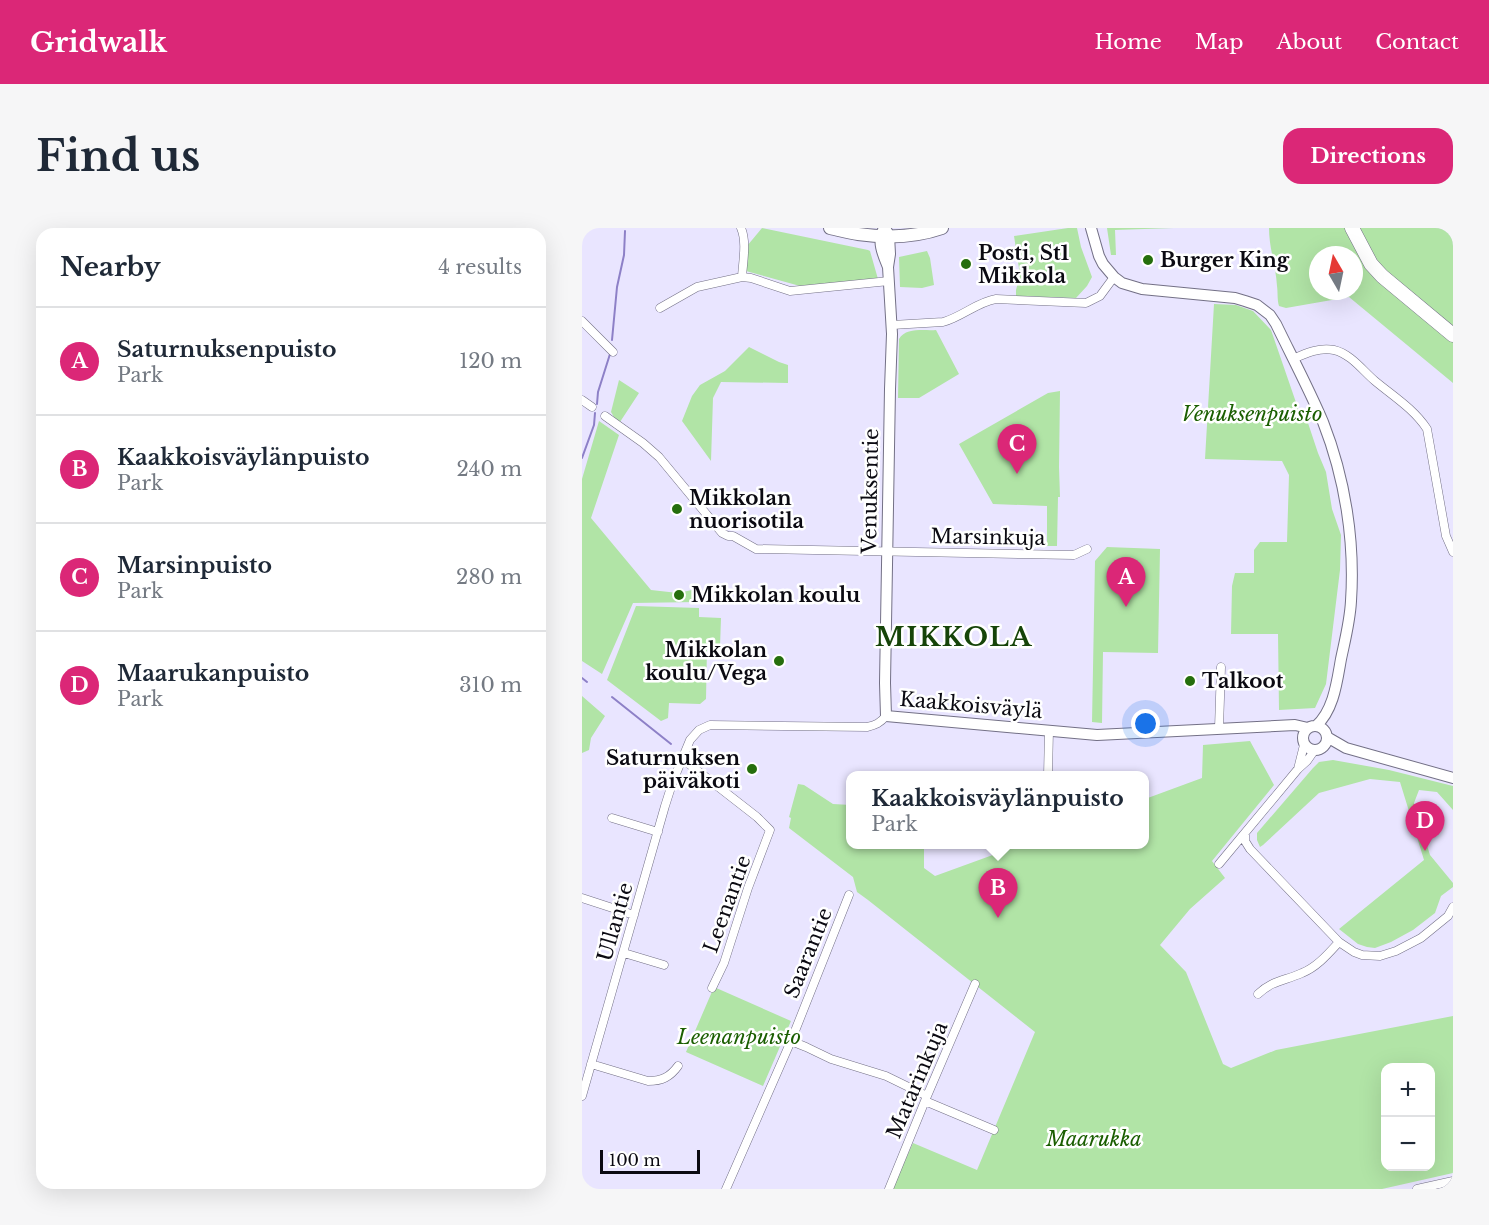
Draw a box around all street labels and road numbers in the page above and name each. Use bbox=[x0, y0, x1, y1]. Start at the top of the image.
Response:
street label: Venuksentie bbox=[857, 428, 883, 555]
street label: Marsinkuja bbox=[930, 524, 1047, 550]
street label: Kaakkoisväylä bbox=[899, 687, 1044, 723]
street label: Leenantie bbox=[698, 852, 756, 956]
street label: Ullantie bbox=[592, 880, 638, 964]
street label: Saarantie bbox=[779, 904, 837, 1002]
street label: Matarinkuja bbox=[882, 1017, 953, 1142]

